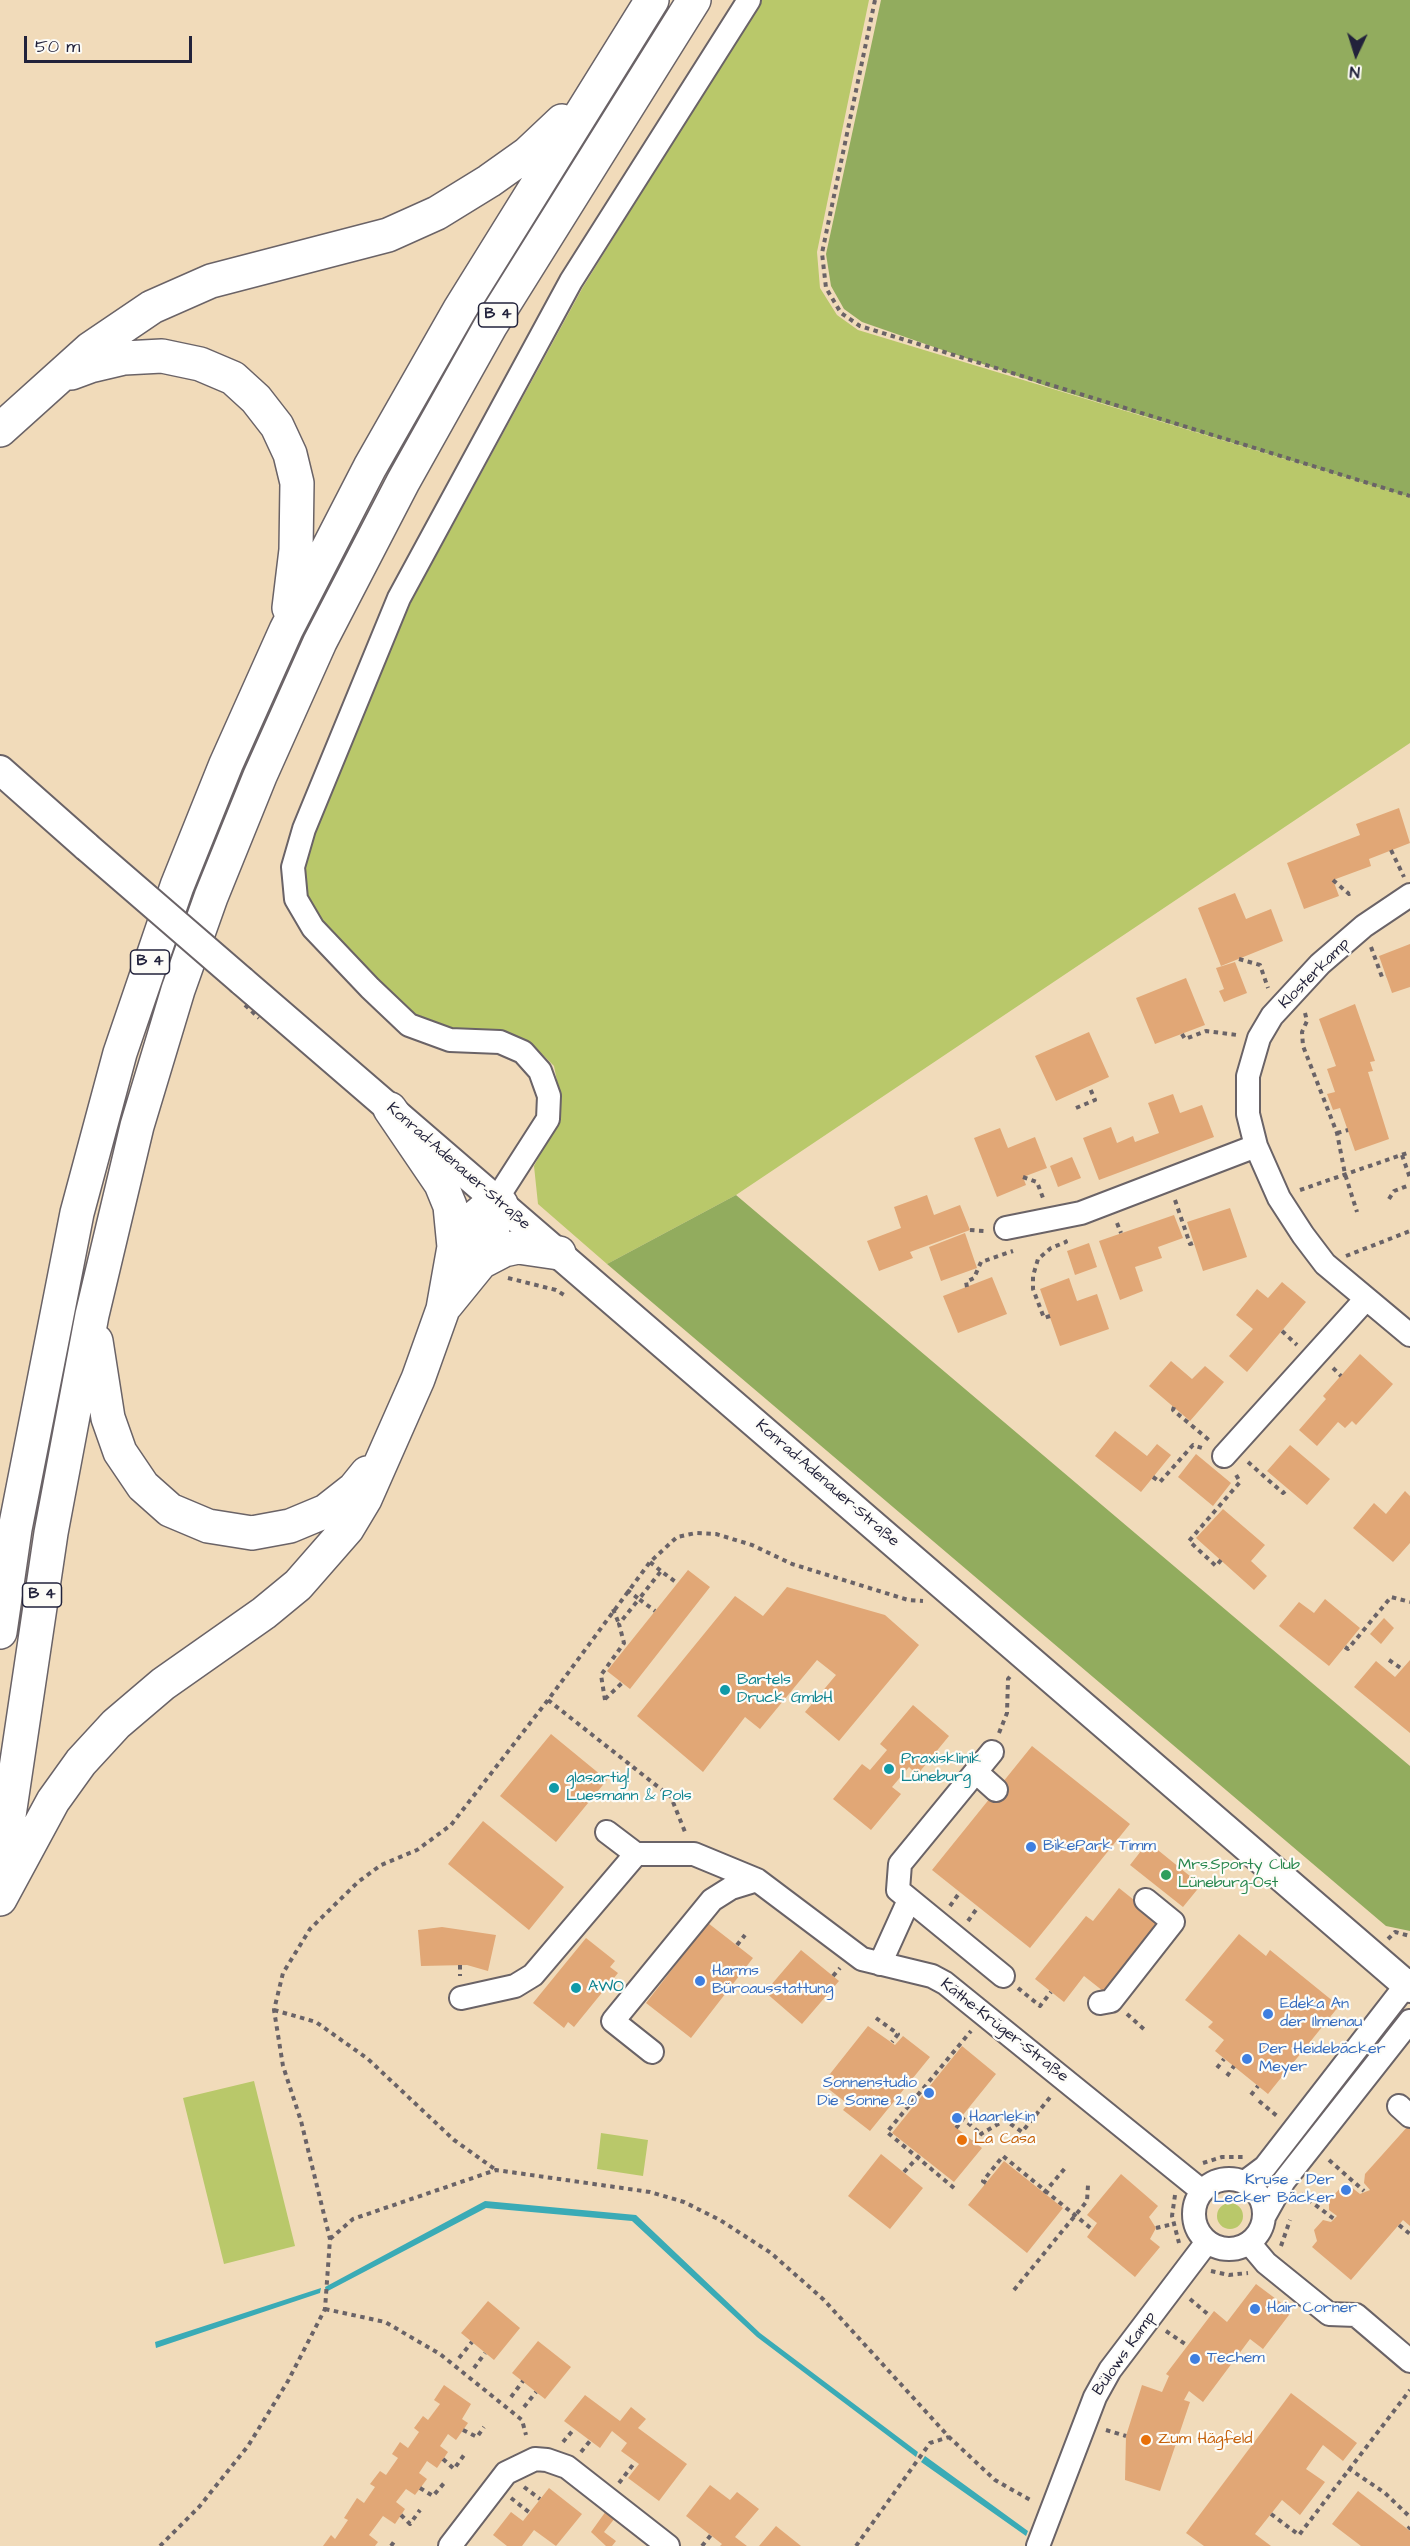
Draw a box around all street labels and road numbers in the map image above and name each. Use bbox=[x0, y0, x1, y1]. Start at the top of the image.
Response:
road number: B 4 bbox=[478, 303, 518, 327]
street label: Klosterkamp bbox=[1276, 935, 1354, 1013]
road number: B 4 bbox=[130, 950, 170, 974]
street label: Konrad-Adenauer-Straße bbox=[382, 1099, 534, 1235]
street label: Konrad-Adenauer-Straße bbox=[751, 1416, 903, 1552]
road number: B 4 bbox=[22, 1583, 62, 1607]
street label: Käthe-Krüger-Straße bbox=[936, 1975, 1072, 2087]
street label: Bülows Kamp bbox=[1089, 2309, 1161, 2399]

